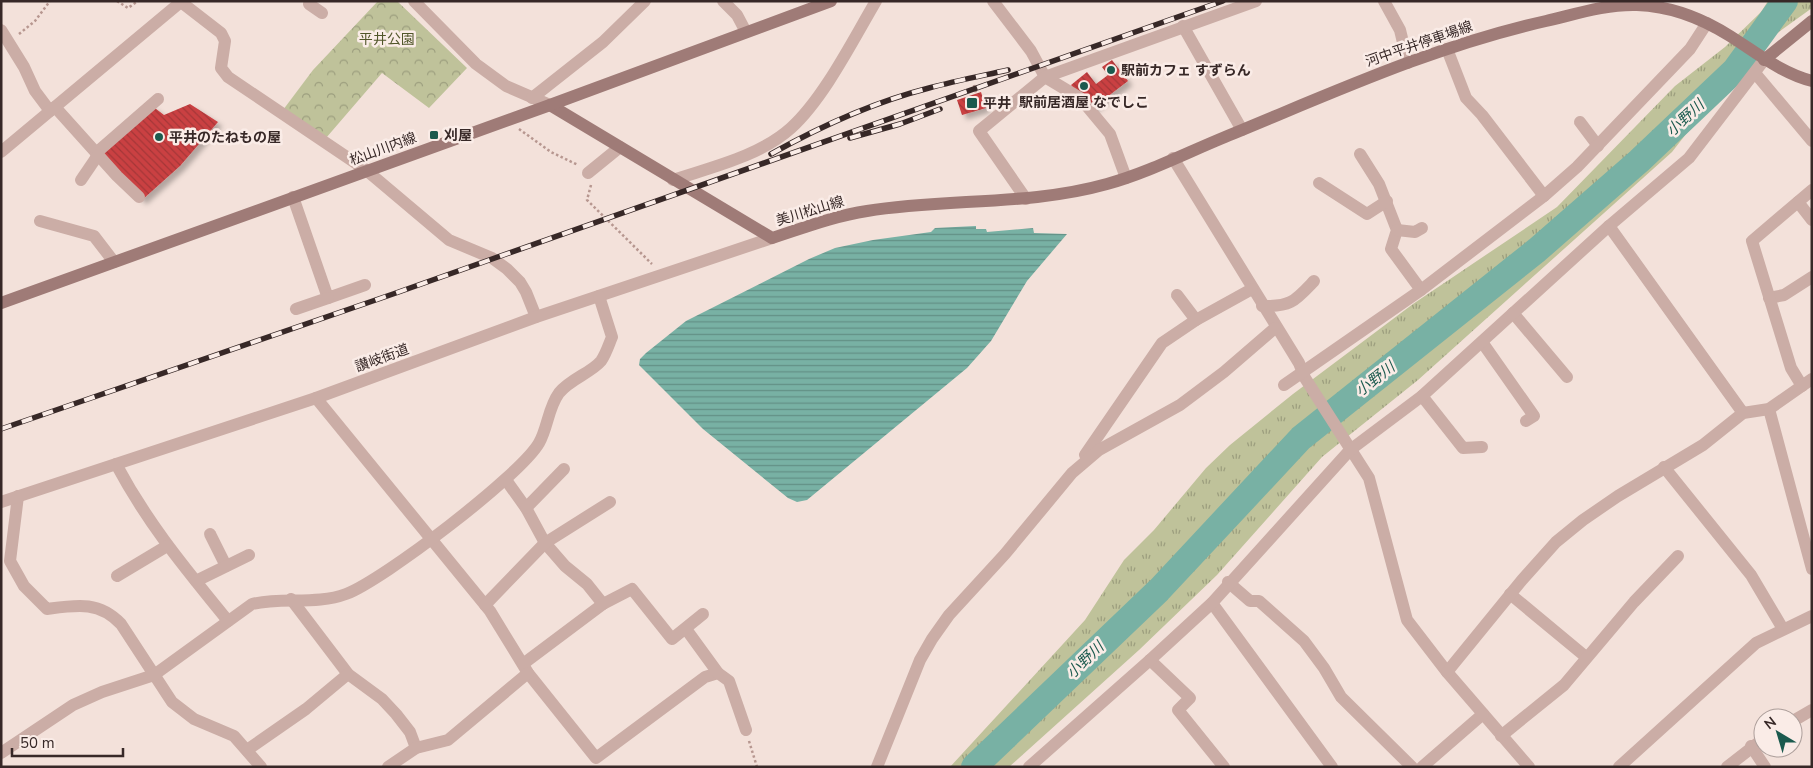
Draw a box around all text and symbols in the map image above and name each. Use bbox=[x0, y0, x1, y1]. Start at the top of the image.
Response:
street label: 河中平井停車場線 bbox=[1363, 17, 1475, 71]
park label: 平井公園 bbox=[359, 30, 415, 49]
place label: 駅前カフェ すずらん bbox=[1121, 61, 1251, 80]
marker: 駅前カフェ すずらん bbox=[1105, 64, 1117, 76]
marker: 駅前居酒屋 なでしこ bbox=[1078, 80, 1090, 92]
place label: 駅前居酒屋 なでしこ bbox=[1019, 93, 1149, 112]
place label: 平井 bbox=[983, 94, 1011, 113]
water label: 小野川 bbox=[1662, 94, 1710, 141]
marker: 平井 bbox=[965, 96, 979, 110]
place label: 刈屋 bbox=[444, 126, 472, 145]
place label: 平井のたねもの屋 bbox=[169, 128, 281, 147]
street label: 松山川内線 bbox=[347, 128, 419, 170]
marker: 刈屋 bbox=[428, 129, 440, 141]
marker: 平井のたねもの屋 bbox=[153, 131, 165, 143]
street label: 美川松山線 bbox=[774, 192, 846, 230]
street label: 讃岐街道 bbox=[352, 339, 412, 377]
water label: 小野川 bbox=[1351, 356, 1400, 401]
water label: 小野川 bbox=[1062, 636, 1110, 683]
north arrow bbox=[1753, 708, 1803, 758]
text: N bbox=[1760, 712, 1780, 734]
scale bar bbox=[12, 726, 124, 758]
text: 50 m bbox=[20, 733, 55, 753]

